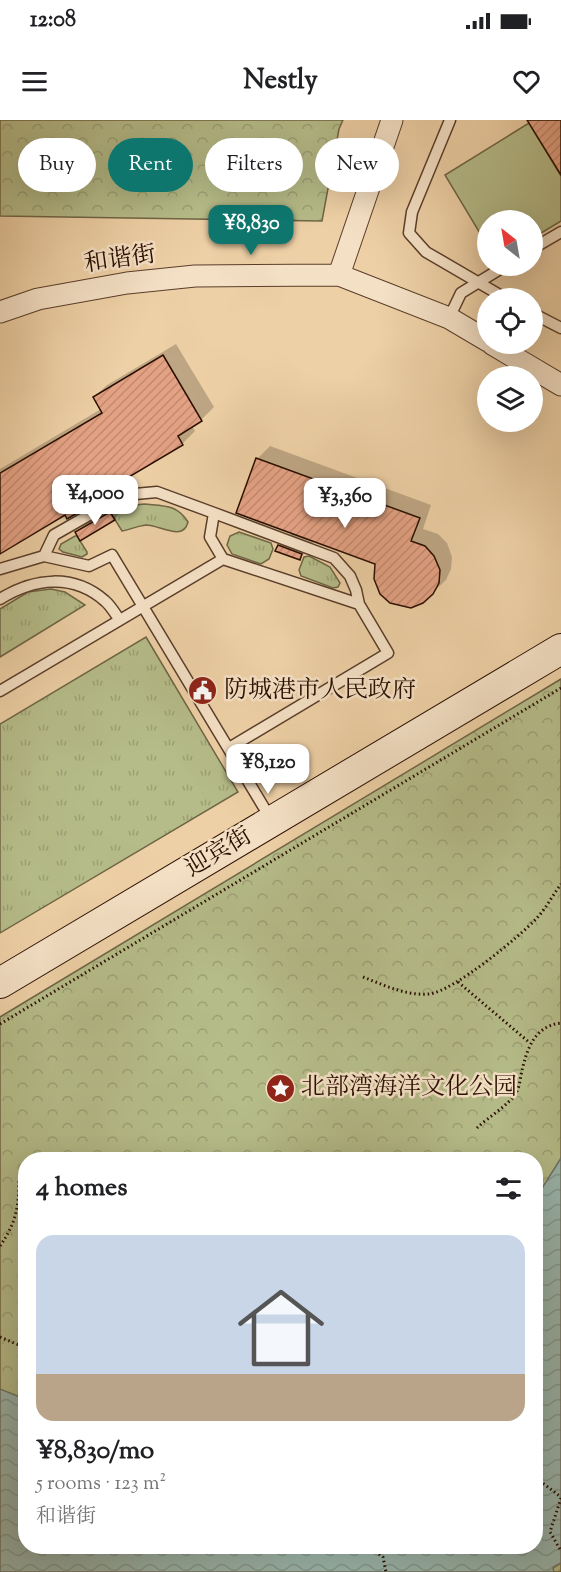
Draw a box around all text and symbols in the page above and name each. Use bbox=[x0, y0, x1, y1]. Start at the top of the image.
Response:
text: 12:08 bbox=[30, 5, 76, 37]
text: Nestly bbox=[243, 62, 318, 101]
icon: menu bbox=[18, 65, 51, 98]
icon: heart bbox=[510, 65, 543, 98]
chip: Buy bbox=[18, 138, 96, 192]
chip: Rent bbox=[108, 138, 193, 192]
chip: Filters bbox=[205, 138, 303, 192]
chip: New bbox=[315, 138, 399, 192]
pin: ¥8,830 bbox=[202, 205, 300, 256]
text: ¥8,830 bbox=[222, 210, 280, 239]
north arrow bbox=[477, 210, 543, 276]
map controls bbox=[477, 210, 543, 432]
street label: 和谐街 bbox=[82, 238, 158, 282]
button: locate bbox=[477, 288, 543, 354]
button: layers bbox=[477, 366, 543, 432]
pin: ¥4,000 bbox=[46, 475, 144, 526]
pin: ¥3,360 bbox=[296, 478, 394, 529]
text: ¥4,000 bbox=[66, 480, 124, 509]
text: ¥3,360 bbox=[318, 483, 372, 512]
place label: 防城港市人民政府 bbox=[224, 674, 416, 708]
public building icon: 防城港市人民政府 bbox=[187, 675, 219, 707]
pin: ¥8,120 bbox=[219, 744, 317, 795]
text: ¥8,120 bbox=[240, 749, 296, 778]
street label: 迎宾街 bbox=[179, 820, 259, 886]
place label: 北部湾海洋文化公园 bbox=[301, 1071, 517, 1105]
place icon: 北部湾海洋文化公园 bbox=[264, 1072, 296, 1104]
text: 4 homes bbox=[36, 1170, 127, 1207]
icon: filters bbox=[492, 1172, 525, 1205]
icon: home bbox=[227, 1274, 335, 1382]
text: ¥8,830/mo bbox=[36, 1433, 154, 1470]
text: 5 rooms · 123 m² bbox=[36, 1470, 166, 1499]
text: 和谐街 bbox=[36, 1503, 96, 1532]

